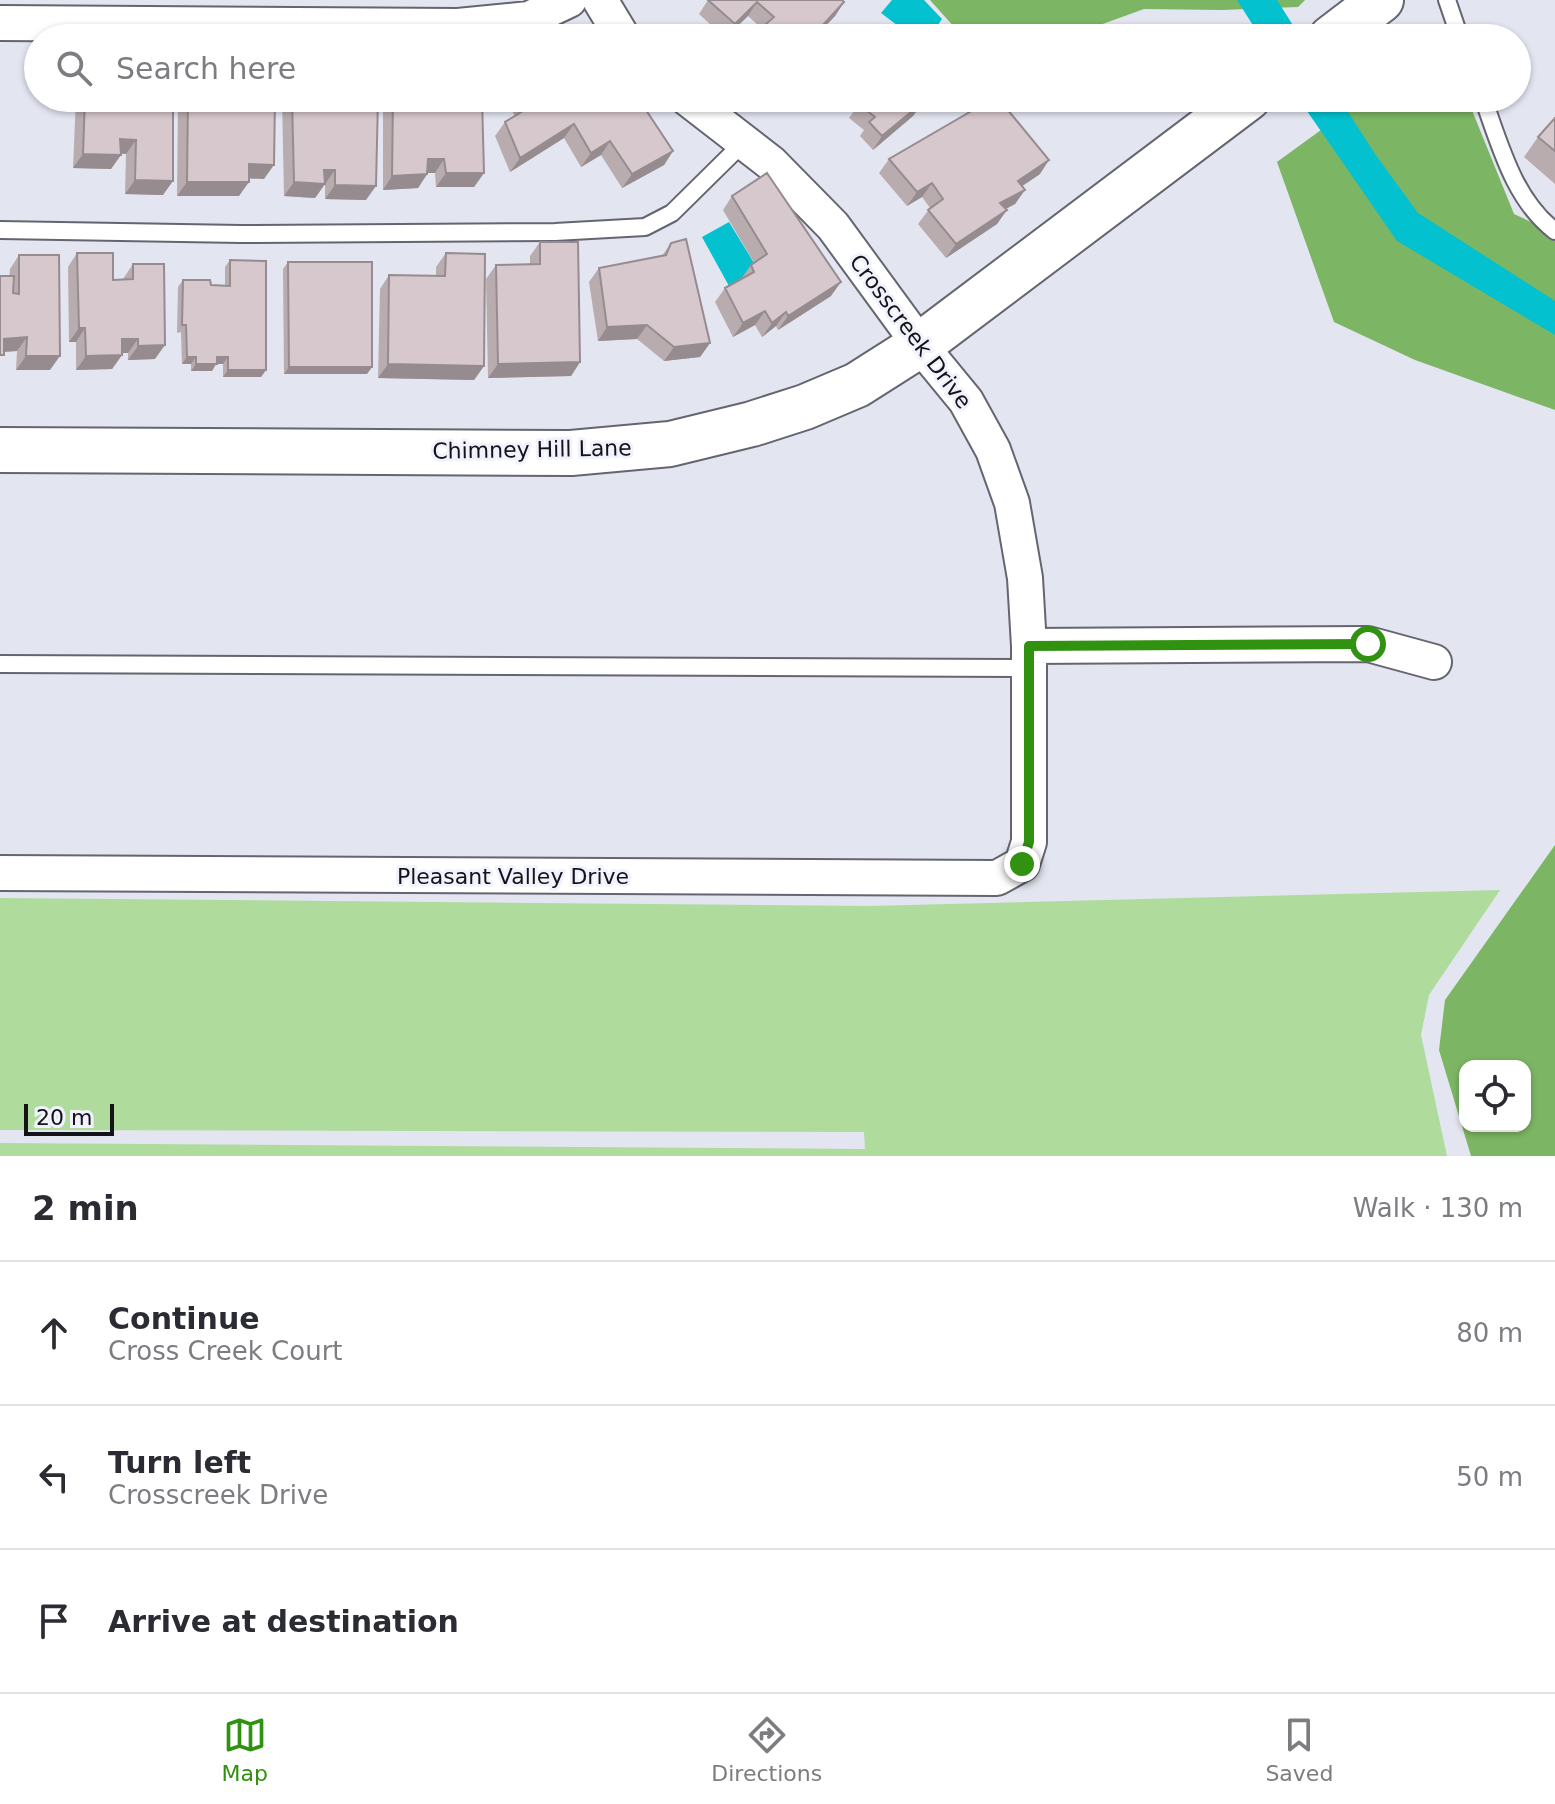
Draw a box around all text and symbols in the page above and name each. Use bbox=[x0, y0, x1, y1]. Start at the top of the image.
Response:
search box bbox=[24, 24, 1531, 112]
icon: search bbox=[52, 46, 96, 90]
text: Search here bbox=[116, 51, 296, 86]
street label: Crosscreek Drive bbox=[845, 249, 977, 413]
street label: Chimney Hill Lane bbox=[432, 435, 632, 464]
route start bbox=[1350, 626, 1386, 662]
route end bbox=[1004, 846, 1040, 882]
street label: Pleasant Valley Drive bbox=[397, 864, 629, 889]
map controls bbox=[1459, 1060, 1531, 1132]
button: locate bbox=[1459, 1060, 1531, 1132]
scale bar bbox=[24, 1100, 114, 1136]
text: 20 m bbox=[36, 1105, 92, 1130]
text: 2 min bbox=[32, 1188, 139, 1228]
text: Walk · 130 m bbox=[1353, 1193, 1523, 1223]
text: Continue bbox=[108, 1301, 260, 1336]
icon: ahead bbox=[32, 1311, 76, 1355]
text: 80 m bbox=[1456, 1318, 1523, 1348]
text: Cross Creek Court bbox=[108, 1336, 343, 1366]
text: Turn left bbox=[108, 1445, 251, 1480]
icon: left bbox=[32, 1455, 76, 1499]
text: 50 m bbox=[1456, 1462, 1523, 1492]
text: Crosscreek Drive bbox=[108, 1480, 328, 1510]
icon: arrive bbox=[32, 1599, 76, 1643]
text: Arrive at destination bbox=[108, 1604, 459, 1639]
tab: Map bbox=[222, 1713, 268, 1786]
tab: Directions bbox=[711, 1713, 822, 1786]
tab: Saved bbox=[1265, 1713, 1333, 1786]

